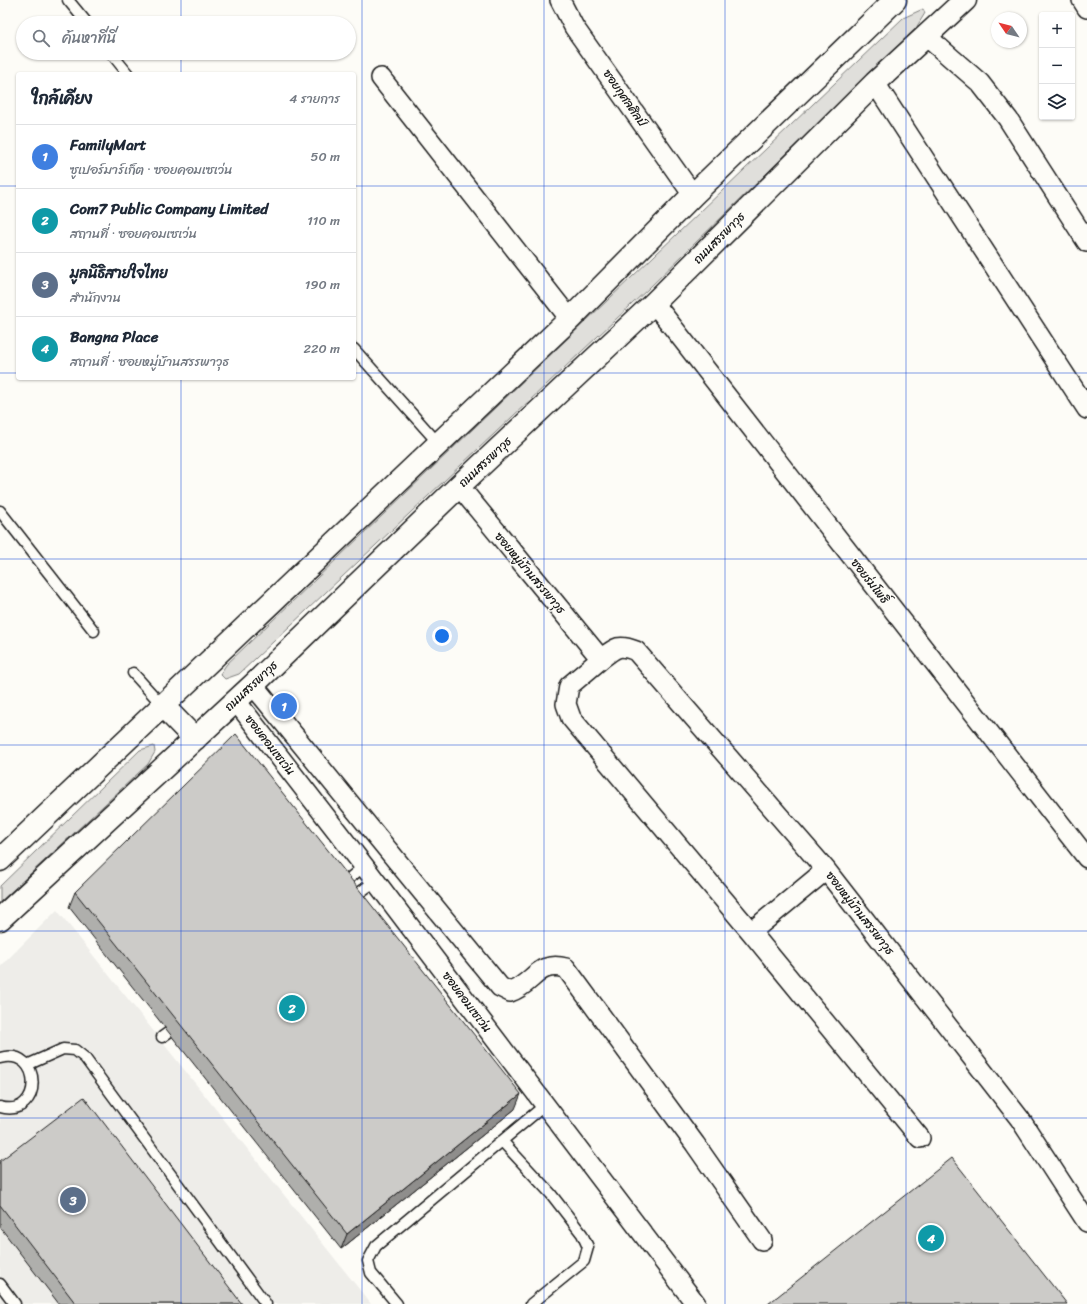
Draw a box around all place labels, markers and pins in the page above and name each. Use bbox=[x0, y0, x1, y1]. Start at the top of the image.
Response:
pin: 1 bbox=[271, 691, 297, 721]
pin: 2 bbox=[279, 993, 305, 1023]
pin: 3 bbox=[60, 1185, 86, 1215]
pin: 4 bbox=[918, 1223, 944, 1253]

